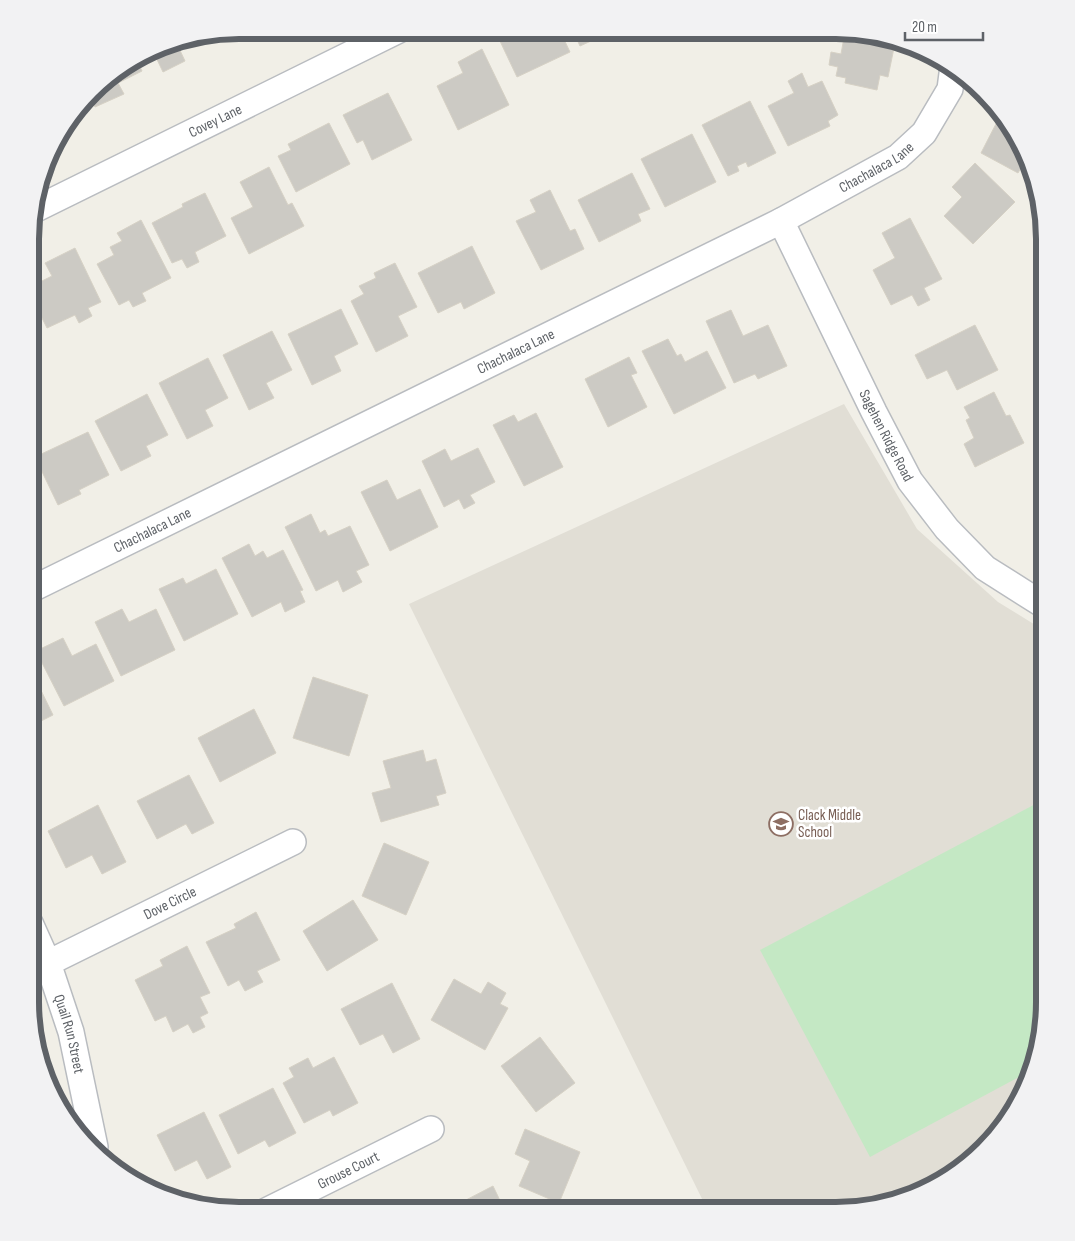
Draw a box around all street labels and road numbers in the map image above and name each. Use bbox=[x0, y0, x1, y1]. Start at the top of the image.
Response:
street label: Covey Lane bbox=[185, 100, 245, 142]
street label: Chachalaca Lane bbox=[836, 138, 918, 197]
street label: Chachalaca Lane bbox=[474, 324, 558, 378]
street label: Sagehen Ridge Road bbox=[855, 386, 918, 485]
street label: Chachalaca Lane bbox=[110, 503, 194, 557]
street label: Dove Circle bbox=[140, 882, 200, 924]
street label: Quail Run Street bbox=[50, 992, 89, 1075]
street label: Grouse Court bbox=[314, 1147, 383, 1193]

